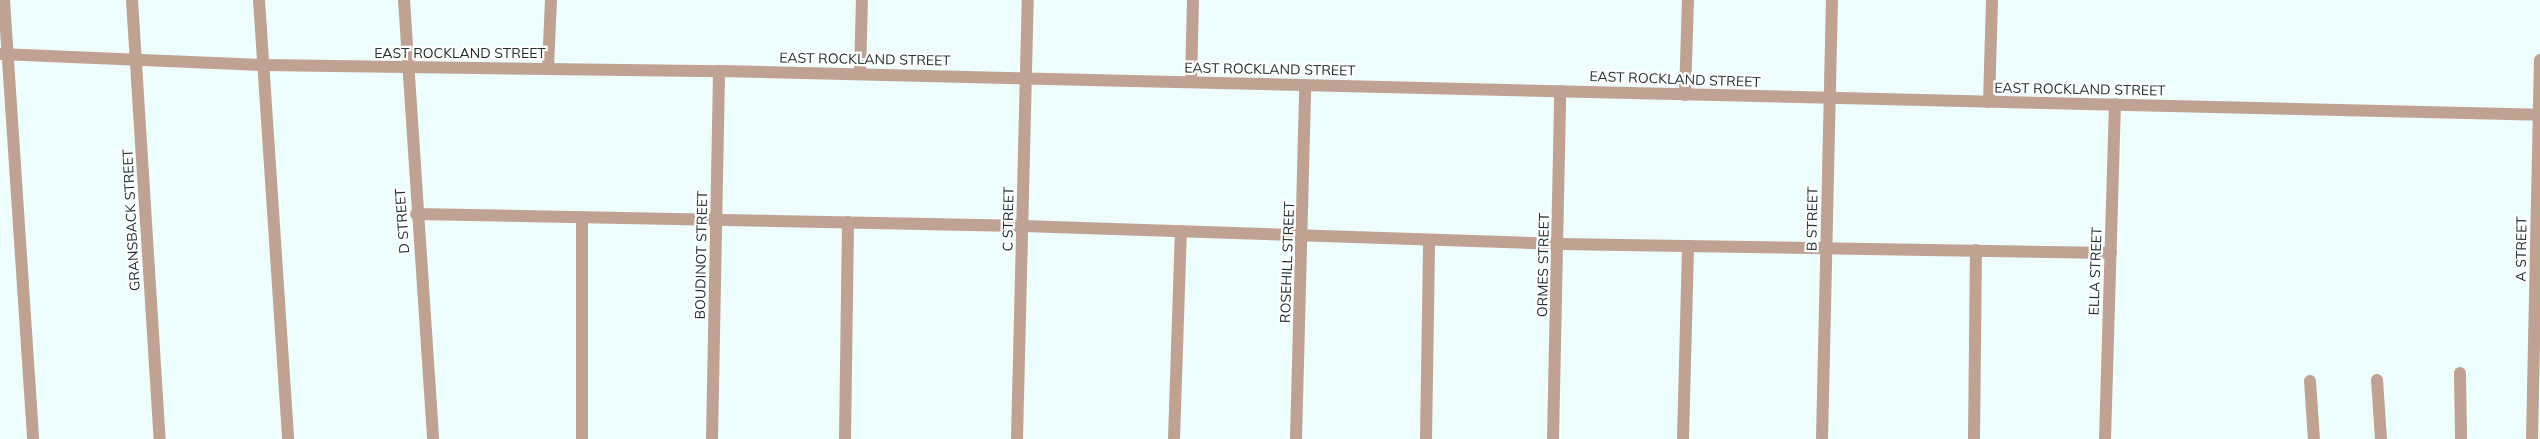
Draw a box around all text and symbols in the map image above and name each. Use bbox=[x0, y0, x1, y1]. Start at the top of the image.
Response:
street label: EAST ROCKLAND STREET bbox=[374, 45, 546, 61]
street label: EAST ROCKLAND STREET bbox=[779, 49, 951, 69]
street label: EAST ROCKLAND STREET bbox=[1184, 59, 1356, 79]
street label: EAST ROCKLAND STREET bbox=[1589, 68, 1761, 90]
street label: EAST ROCKLAND STREET bbox=[1994, 79, 2166, 99]
street label: GRANSBACK STREET bbox=[119, 149, 143, 291]
street label: C STREET bbox=[999, 187, 1017, 251]
street label: B STREET bbox=[1803, 187, 1821, 251]
street label: D STREET bbox=[391, 188, 413, 254]
street label: BOUDINOT STREET bbox=[691, 190, 711, 320]
street label: ROSEHILL STREET bbox=[1276, 201, 1298, 323]
street label: ORMES STREET bbox=[1534, 213, 1552, 317]
street label: A STREET bbox=[2512, 216, 2530, 282]
street label: ELLA STREET bbox=[2085, 226, 2105, 316]

